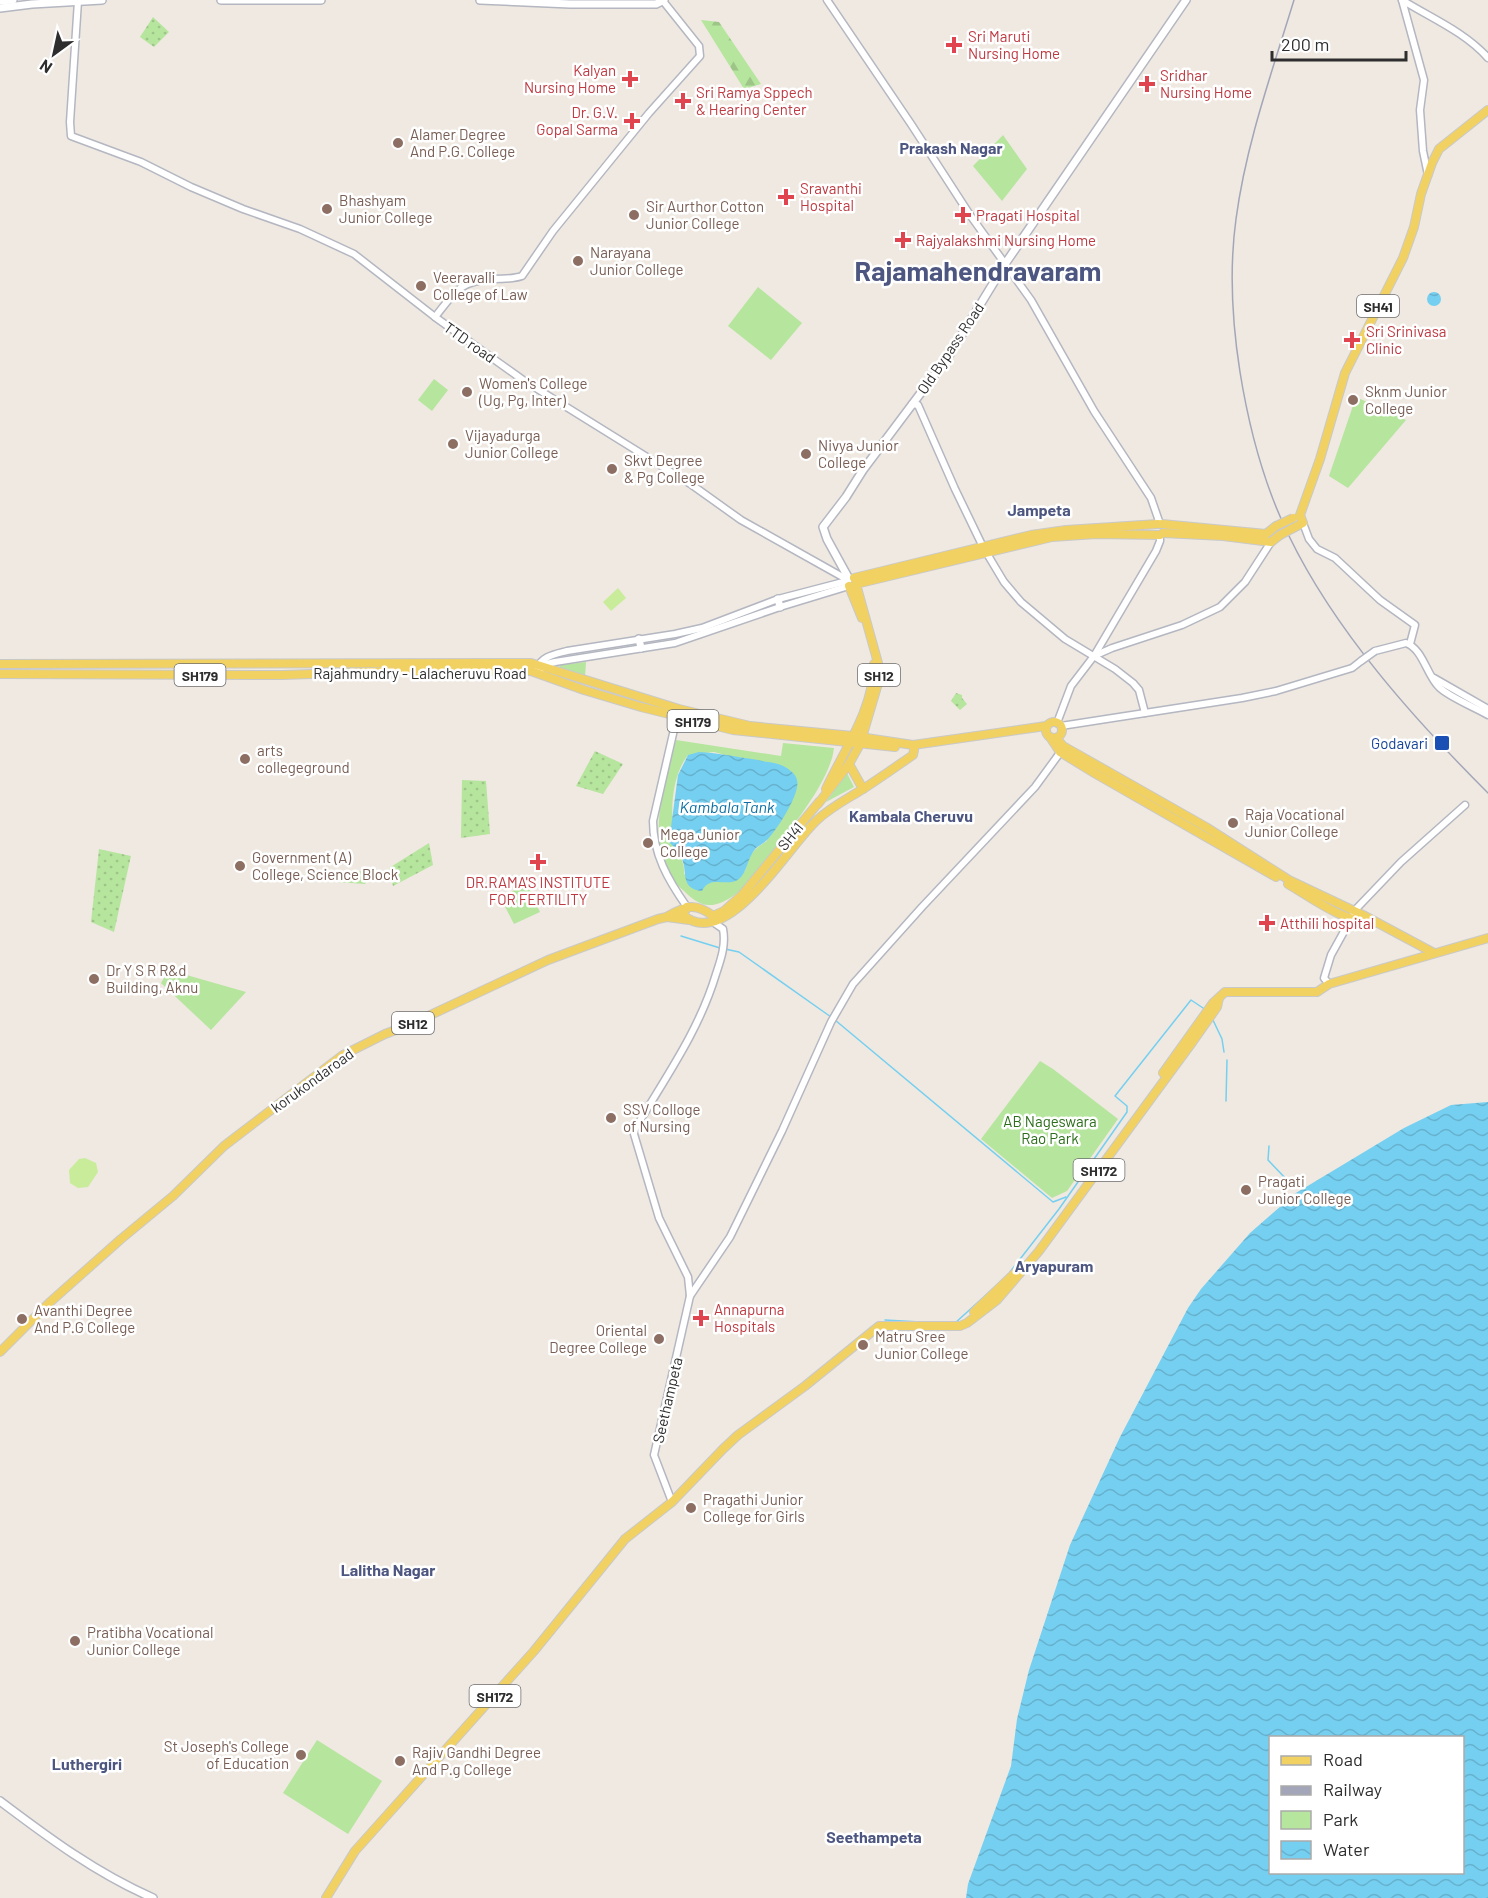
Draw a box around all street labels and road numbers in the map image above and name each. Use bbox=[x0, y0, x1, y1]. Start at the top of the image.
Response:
road number: SH41 bbox=[1357, 295, 1399, 317]
street label: Old Bypass Road bbox=[913, 299, 987, 397]
street label: TTD road bbox=[441, 318, 499, 366]
road number: SH179 bbox=[174, 664, 226, 686]
street label: Rajahmundry - Lalacheruvu Road bbox=[313, 664, 527, 682]
road number: SH12 bbox=[858, 664, 900, 686]
road number: SH179 bbox=[668, 710, 718, 732]
street label: SH41 bbox=[773, 818, 807, 854]
road number: SH12 bbox=[392, 1012, 434, 1034]
street label: korukondaroad bbox=[267, 1044, 357, 1116]
road number: SH172 bbox=[1074, 1159, 1124, 1181]
street label: Seethampeta bbox=[648, 1355, 686, 1445]
road number: SH172 bbox=[470, 1685, 520, 1707]

